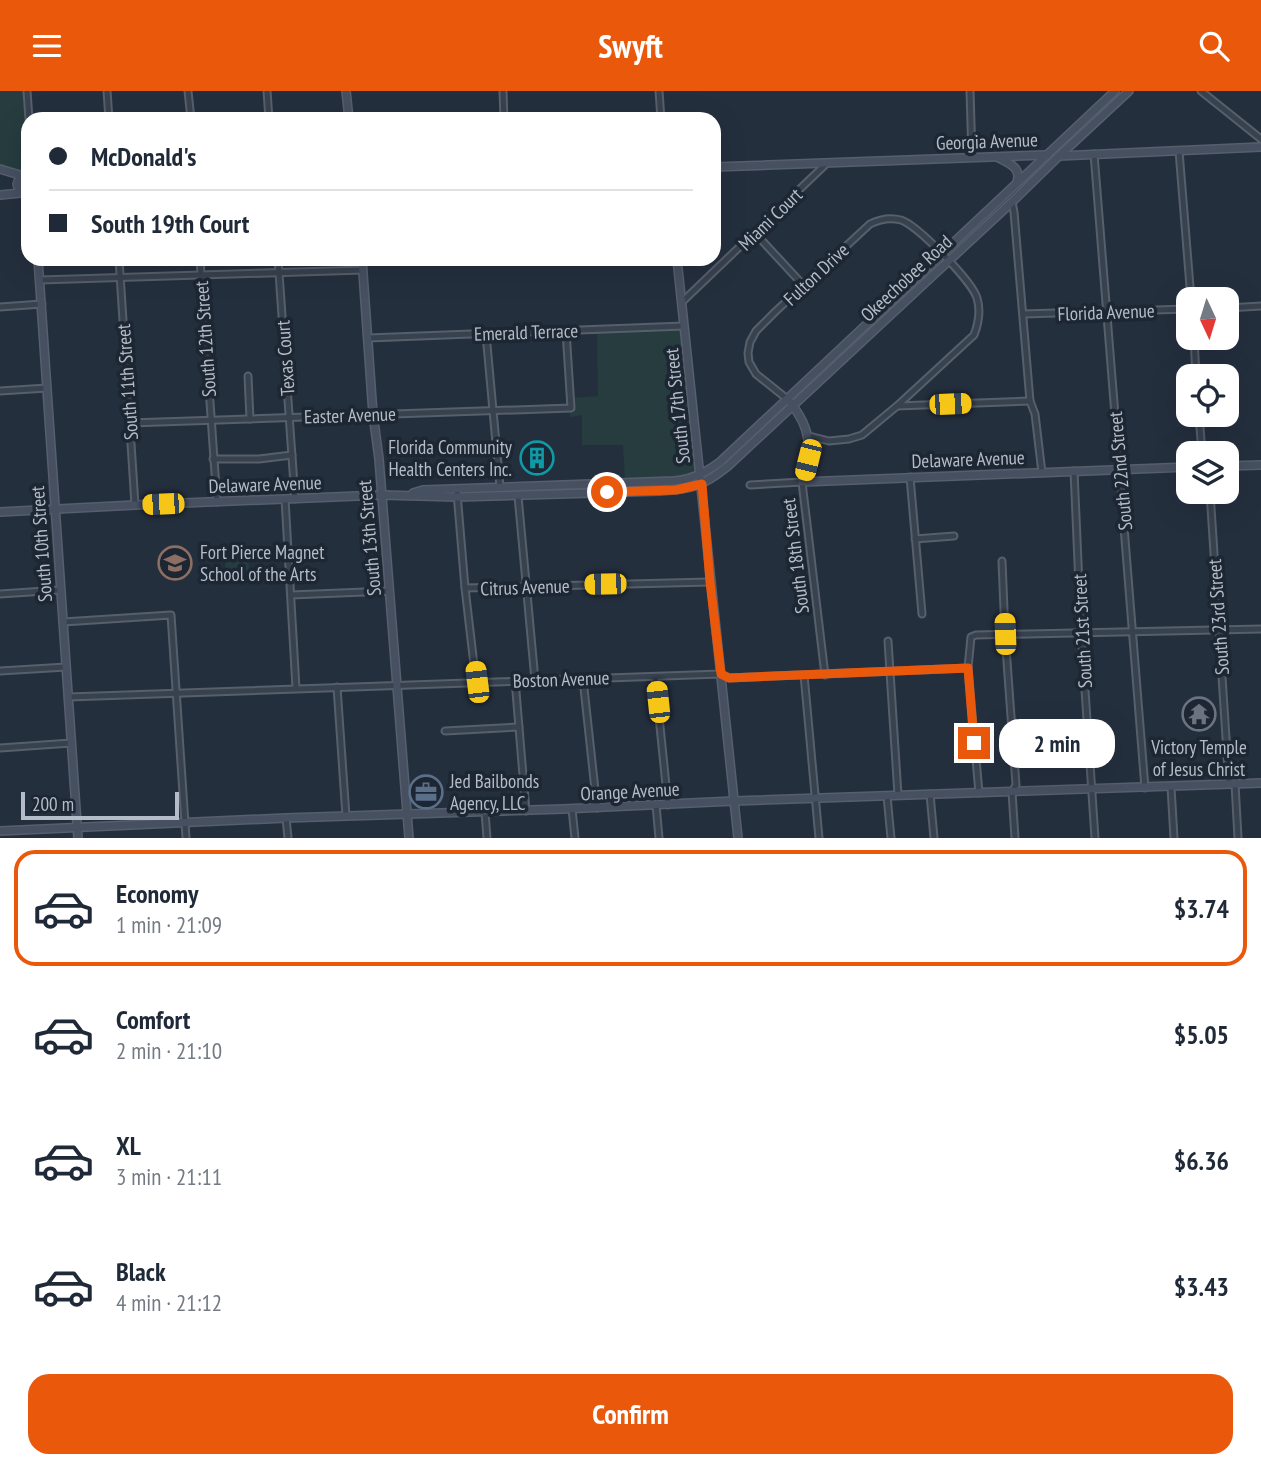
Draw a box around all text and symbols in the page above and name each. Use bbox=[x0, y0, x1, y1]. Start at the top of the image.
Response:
text: Swyft bbox=[598, 25, 663, 67]
icon: menu bbox=[28, 27, 66, 65]
icon: search bbox=[1195, 27, 1233, 65]
street label: Georgia Avenue bbox=[936, 127, 1039, 155]
text: McDonald's bbox=[91, 140, 196, 173]
street label: Miami Court bbox=[733, 182, 808, 255]
text: South 19th Court bbox=[91, 207, 249, 240]
street label: Okeechobee Road bbox=[855, 229, 957, 327]
street label: Fulton Drive bbox=[778, 238, 854, 310]
street label: South 12th Street bbox=[189, 279, 221, 398]
north arrow bbox=[1176, 287, 1239, 350]
map controls bbox=[1176, 287, 1239, 504]
street label: Florida Avenue bbox=[1057, 298, 1155, 326]
street label: Emerald Terrace bbox=[474, 318, 579, 346]
street label: Texas Court bbox=[270, 319, 300, 396]
street label: South 11th Street bbox=[111, 322, 143, 441]
street label: South 17th Street bbox=[659, 346, 695, 465]
button: locate bbox=[1176, 364, 1239, 427]
car bbox=[929, 393, 972, 415]
street label: Easter Avenue bbox=[304, 401, 396, 429]
street label: South 22nd Street bbox=[1103, 410, 1137, 531]
place label: Florida Community Health Centers Inc. bbox=[388, 435, 513, 481]
car bbox=[793, 437, 824, 483]
building icon: Florida Community Health Centers Inc. bbox=[518, 439, 556, 477]
button: layers bbox=[1176, 441, 1239, 504]
street label: Delaware Avenue bbox=[911, 445, 1025, 473]
street label: Delaware Avenue bbox=[208, 470, 322, 498]
route start bbox=[591, 476, 623, 508]
street label: South 13th Street bbox=[352, 478, 386, 597]
street label: South 10th Street bbox=[25, 484, 57, 603]
car bbox=[142, 493, 185, 515]
street label: South 18th Street bbox=[776, 496, 814, 615]
place label: Fort Pierce Magnet School of the Arts bbox=[200, 540, 325, 586]
school or university icon: Fort Pierce Magnet School of the Arts bbox=[156, 544, 194, 582]
street label: South 23rd Street bbox=[1202, 557, 1234, 676]
street label: Citrus Avenue bbox=[480, 573, 570, 601]
car bbox=[584, 573, 627, 595]
street label: South 21st Street bbox=[1067, 573, 1097, 689]
car bbox=[994, 613, 1017, 655]
car bbox=[465, 660, 490, 704]
street label: Boston Avenue bbox=[512, 665, 610, 693]
car bbox=[646, 680, 671, 724]
temple icon: Victory Temple of Jesus Christ bbox=[1180, 695, 1218, 733]
callout: 2 min bbox=[998, 719, 1114, 767]
route end bbox=[958, 727, 990, 759]
text: 2 min bbox=[1034, 729, 1080, 758]
place label: Victory Temple of Jesus Christ bbox=[1150, 735, 1247, 781]
place label: Jed Bailbonds Agency, LLC bbox=[449, 769, 539, 815]
office icon: Jed Bailbonds Agency, LLC bbox=[407, 773, 445, 811]
street label: Orange Avenue bbox=[580, 776, 680, 806]
scale bar bbox=[21, 789, 178, 821]
text: 200 m bbox=[32, 792, 74, 816]
icon: car bbox=[32, 877, 95, 940]
text: Economy bbox=[116, 877, 198, 910]
text: $3.74 bbox=[1174, 892, 1229, 925]
text: 1 min · 21:09 bbox=[116, 910, 222, 939]
icon: car bbox=[32, 1003, 95, 1066]
text: Comfort bbox=[116, 1003, 190, 1036]
text: $5.05 bbox=[1174, 1018, 1229, 1051]
text: 2 min · 21:10 bbox=[116, 1036, 222, 1065]
icon: car bbox=[32, 1129, 95, 1192]
text: XL bbox=[116, 1129, 141, 1162]
text: $6.36 bbox=[1174, 1144, 1229, 1177]
text: 3 min · 21:11 bbox=[116, 1162, 222, 1191]
icon: car bbox=[32, 1255, 95, 1318]
text: Black bbox=[116, 1255, 166, 1288]
text: $3.43 bbox=[1174, 1270, 1229, 1303]
text: 4 min · 21:12 bbox=[116, 1288, 222, 1317]
button: Confirm bbox=[28, 1374, 1233, 1454]

